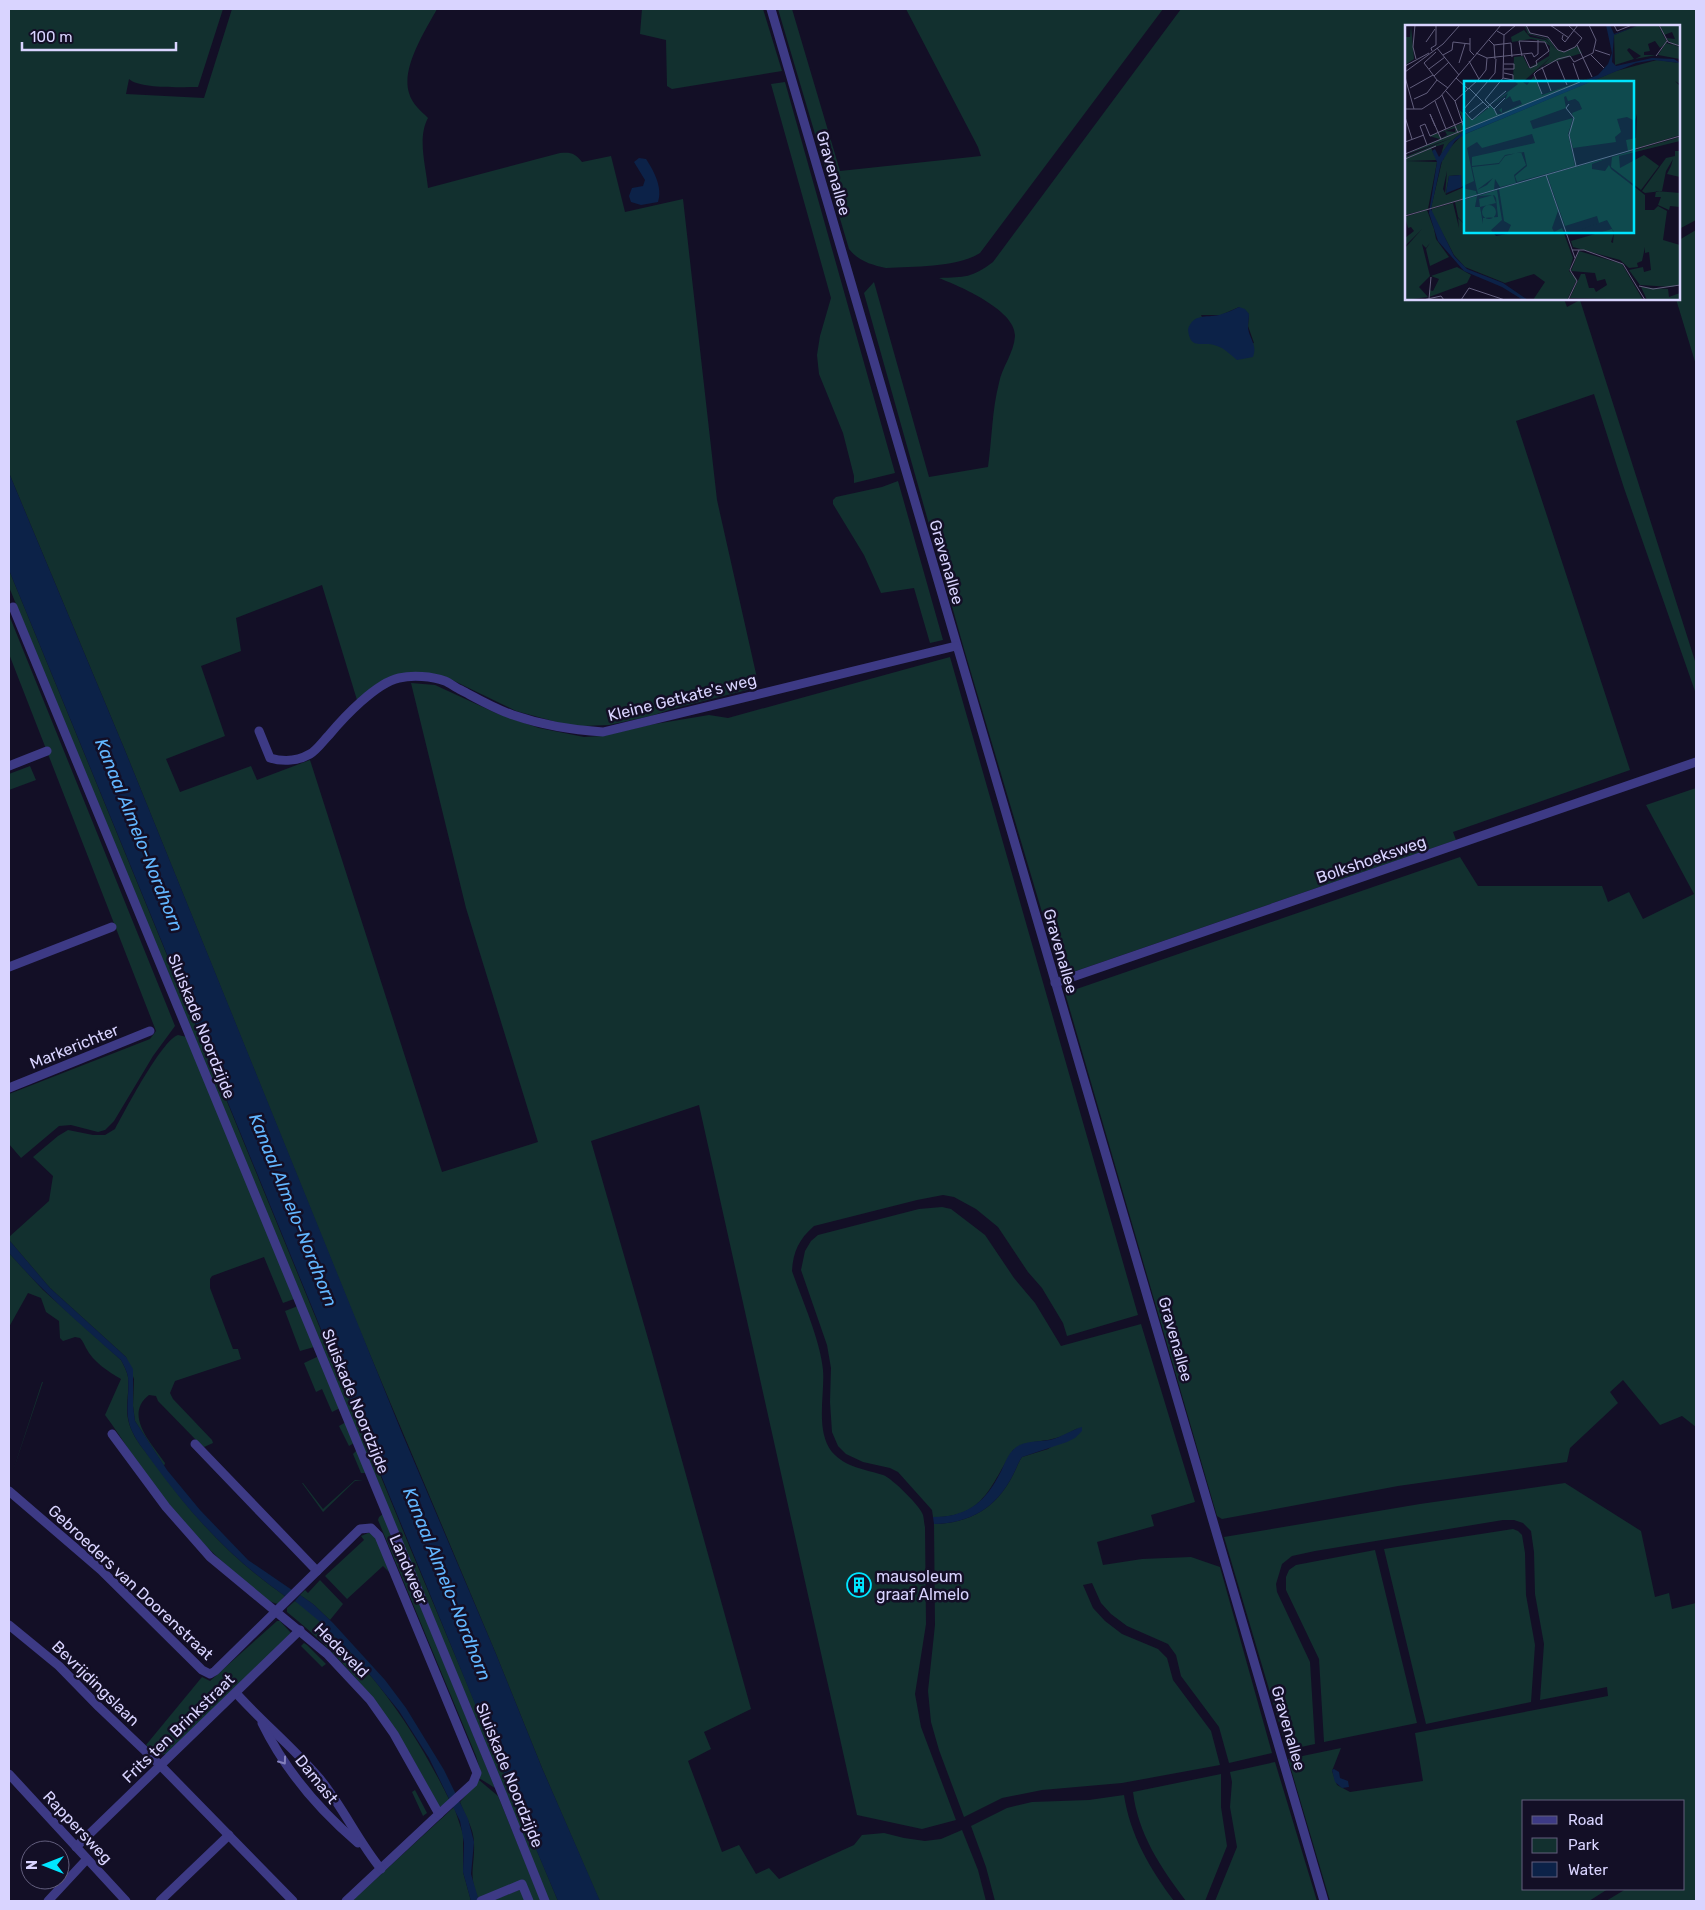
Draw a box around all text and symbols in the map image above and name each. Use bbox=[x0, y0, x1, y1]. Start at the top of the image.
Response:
scale bar bbox=[22, 20, 176, 52]
inset map bbox=[1405, 25, 1680, 300]
text: 100 m bbox=[30, 28, 72, 46]
street label: Gravenallee bbox=[812, 129, 855, 218]
street label: Gravenallee bbox=[925, 518, 968, 607]
street label: Kleine Getkate's weg bbox=[606, 670, 758, 725]
water label: Kanaal Almelo-Nordhorn bbox=[90, 735, 188, 935]
street label: Bolkshoeksweg bbox=[1314, 832, 1429, 887]
street label: Gravenallee bbox=[1039, 907, 1082, 996]
street label: Sluiskade Noordzijde bbox=[164, 951, 239, 1101]
street label: Markerichter bbox=[27, 1020, 121, 1073]
water label: Kanaal Almelo-Nordhorn bbox=[244, 1110, 342, 1310]
street label: Gravenallee bbox=[1154, 1295, 1197, 1384]
street label: Sluiskade Noordzijde bbox=[318, 1326, 393, 1476]
water label: Kanaal Almelo-Nordhorn bbox=[398, 1484, 496, 1684]
street label: Gebroeders van Doorenstraat bbox=[44, 1501, 217, 1664]
street label: Landweer bbox=[385, 1532, 432, 1607]
place label: mausoleum graaf Almelo bbox=[876, 1567, 969, 1604]
building icon: mausoleum graaf Almelo bbox=[846, 1572, 872, 1598]
street label: Hedeveld bbox=[310, 1619, 373, 1682]
street label: Bevrijdingslaan bbox=[48, 1637, 143, 1730]
street label: Frits ten Brinkstraat bbox=[118, 1670, 238, 1787]
street label: Gravenallee bbox=[1267, 1684, 1310, 1773]
street label: Sluiskade Noordzijde bbox=[472, 1700, 547, 1850]
street label: Damast bbox=[291, 1751, 342, 1808]
one-way arrow bbox=[278, 1755, 286, 1764]
street label: Rappersweg bbox=[39, 1787, 116, 1868]
legend bbox=[1522, 1800, 1685, 1890]
text: Road bbox=[1568, 1811, 1604, 1829]
text: Park bbox=[1568, 1836, 1599, 1854]
north arrow bbox=[20, 1840, 70, 1890]
text: N bbox=[24, 1860, 41, 1870]
text: Water bbox=[1568, 1861, 1608, 1879]

